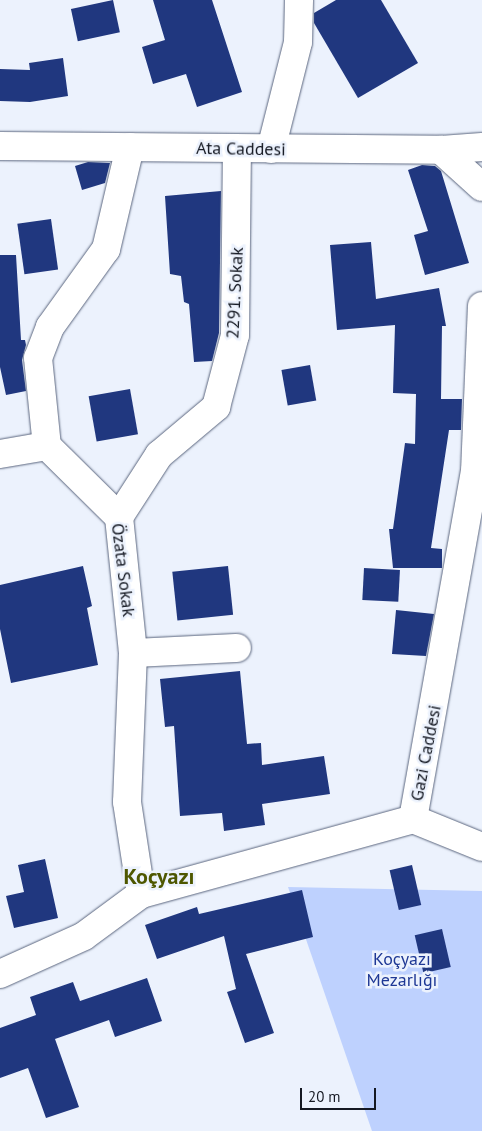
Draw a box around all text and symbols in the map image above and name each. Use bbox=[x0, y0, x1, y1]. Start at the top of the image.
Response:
street label: Ata Caddesi bbox=[196, 137, 286, 161]
street label: 2291. Sokak bbox=[222, 246, 248, 340]
street label: Özata Sokak bbox=[107, 522, 139, 618]
street label: Gazi Caddesi bbox=[406, 703, 446, 803]
district label: Koçyazı bbox=[124, 864, 194, 890]
park label: Koçyazı Mezarlığı bbox=[367, 949, 437, 992]
scale bar bbox=[302, 1078, 378, 1110]
text: 20 m bbox=[308, 1087, 341, 1106]

